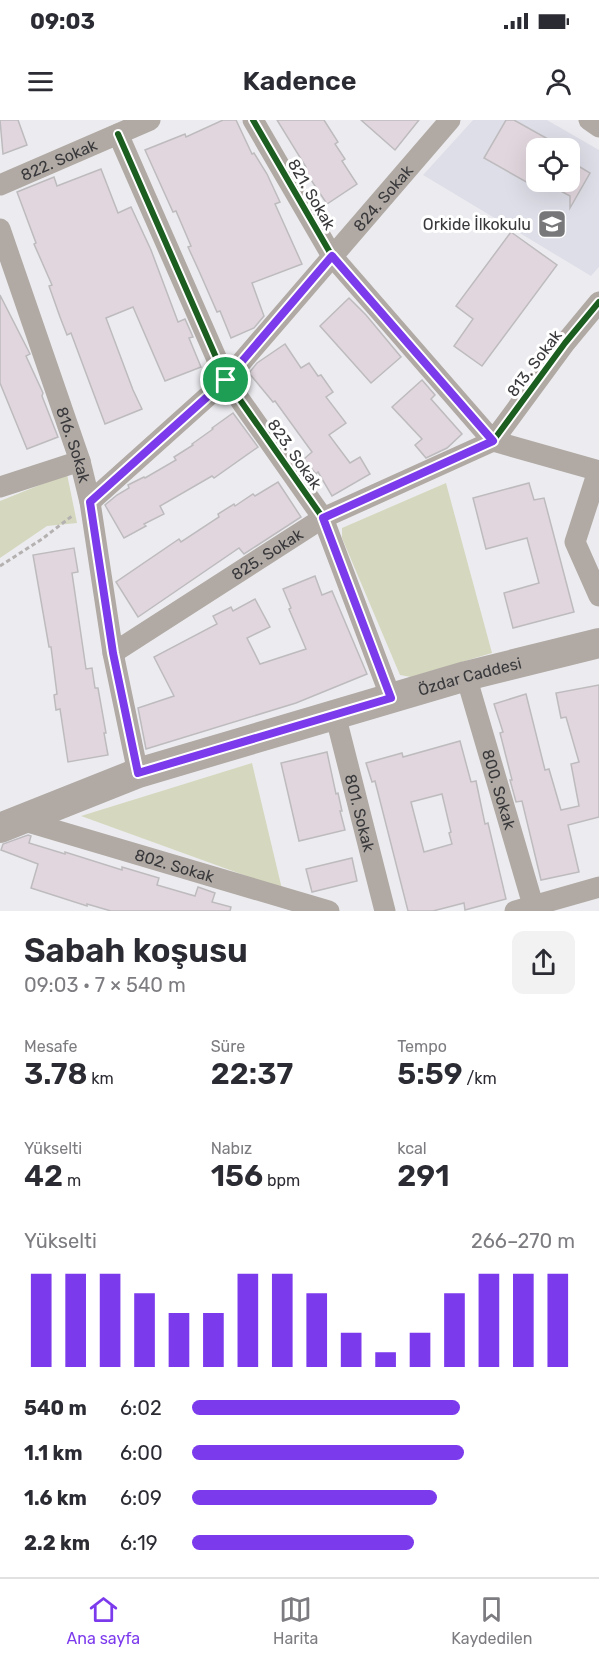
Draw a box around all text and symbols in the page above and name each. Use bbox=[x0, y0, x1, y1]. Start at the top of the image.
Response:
text: 09:03 bbox=[30, 8, 95, 35]
icon: menu bbox=[24, 65, 57, 98]
text: Kadence bbox=[242, 65, 357, 97]
icon: person bbox=[542, 65, 575, 98]
street label: 822. Sokak bbox=[18, 135, 101, 185]
map controls bbox=[526, 138, 580, 192]
button: locate bbox=[526, 138, 580, 192]
street label: 821. Sokak bbox=[284, 155, 340, 234]
street label: 824. Sokak bbox=[349, 161, 417, 235]
school or university icon: Orkide İlkokulu bbox=[536, 208, 568, 240]
place label: Orkide İlkokulu bbox=[423, 215, 531, 234]
street label: 813. Sokak bbox=[503, 325, 566, 401]
pin bbox=[200, 354, 251, 405]
icon: arrive bbox=[209, 363, 242, 396]
street label: 816. Sokak bbox=[52, 404, 94, 486]
street label: 823. Sokak bbox=[263, 415, 326, 494]
street label: 825. Sokak bbox=[228, 524, 307, 584]
street label: Özdar Caddesi bbox=[416, 654, 523, 700]
street label: 800. Sokak bbox=[478, 747, 520, 832]
street label: 801. Sokak bbox=[341, 772, 379, 855]
street label: 802. Sokak bbox=[132, 845, 217, 887]
text: Sabah koşusu bbox=[24, 931, 248, 970]
button: share bbox=[512, 931, 575, 994]
text: 09:03 · 7 × 540 m bbox=[24, 973, 186, 997]
text: Mesafe bbox=[24, 1037, 78, 1056]
text: Süre bbox=[211, 1037, 245, 1056]
text: Tempo bbox=[397, 1037, 447, 1056]
text: 3.78 bbox=[24, 1056, 87, 1092]
text: 22:37 bbox=[211, 1056, 293, 1092]
text: 5:59 bbox=[397, 1056, 463, 1092]
text: km bbox=[87, 1069, 114, 1088]
text: /km bbox=[463, 1069, 497, 1088]
text: Yükselti bbox=[24, 1139, 82, 1158]
text: Nabız bbox=[211, 1139, 252, 1158]
text: kcal bbox=[397, 1139, 427, 1158]
text: 42 bbox=[24, 1158, 63, 1194]
text: 156 bbox=[211, 1158, 263, 1194]
text: 291 bbox=[397, 1158, 450, 1194]
text: m bbox=[63, 1171, 81, 1190]
text: bpm bbox=[263, 1171, 300, 1190]
text: Yükselti bbox=[24, 1229, 97, 1253]
text: 266–270 m bbox=[471, 1229, 575, 1253]
text: 540 m bbox=[24, 1396, 87, 1420]
text: 6:02 bbox=[120, 1396, 162, 1420]
text: 1.1 km bbox=[24, 1441, 83, 1465]
text: 6:00 bbox=[120, 1441, 163, 1465]
text: 1.6 km bbox=[24, 1486, 87, 1510]
text: 6:09 bbox=[120, 1486, 162, 1510]
text: 2.2 km bbox=[24, 1531, 90, 1555]
text: 6:19 bbox=[120, 1531, 158, 1555]
tab: Ana sayfa bbox=[66, 1593, 140, 1648]
tab: Harita bbox=[273, 1593, 318, 1648]
tab: Kaydedilen bbox=[451, 1593, 532, 1648]

